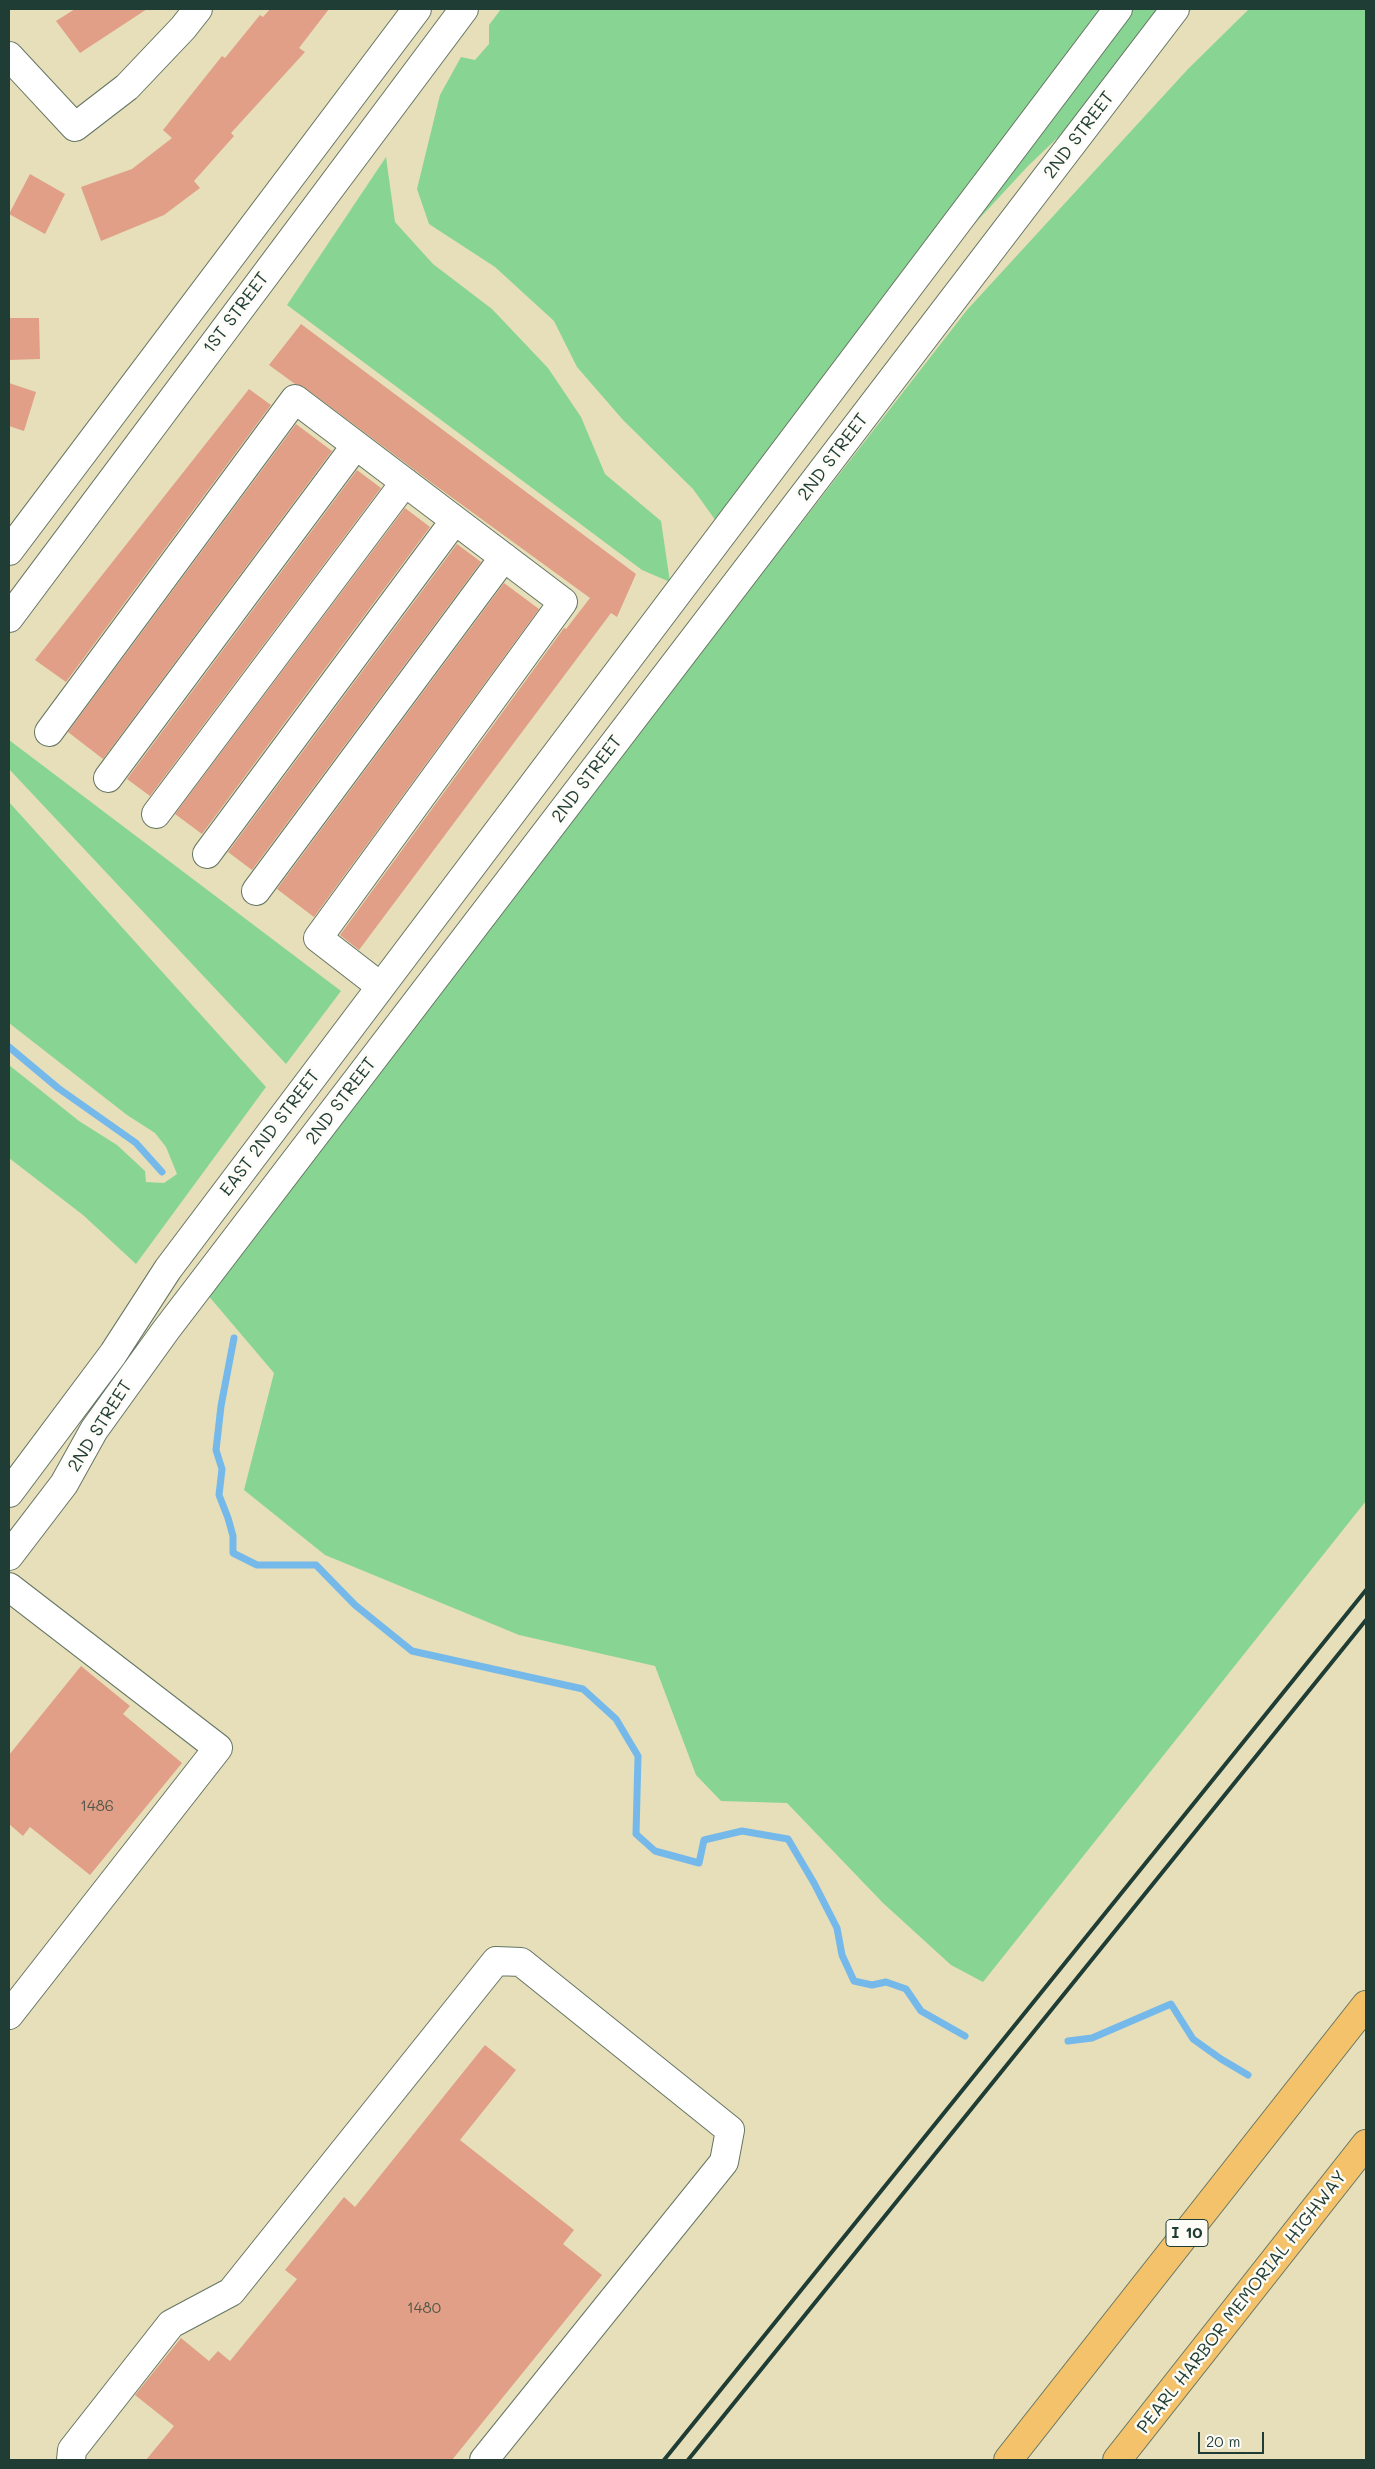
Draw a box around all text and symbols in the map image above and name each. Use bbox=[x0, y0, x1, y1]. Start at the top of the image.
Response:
street label: 2ND STREET bbox=[1039, 87, 1119, 183]
street label: 1ST STREET bbox=[198, 268, 274, 358]
street label: 2ND STREET bbox=[793, 409, 873, 505]
street label: 2ND STREET bbox=[547, 731, 627, 827]
street label: 2ND STREET bbox=[301, 1053, 381, 1149]
street label: EAST 2ND STREET bbox=[215, 1066, 325, 1200]
street label: 2ND STREET bbox=[63, 1376, 137, 1476]
house number: 1486 bbox=[80, 1797, 114, 1815]
street label: PEARL HARBOR MEMORIAL HIGHWAY bbox=[1133, 2166, 1351, 2438]
road number: I 10 bbox=[1166, 2220, 1208, 2246]
house number: 1480 bbox=[407, 2299, 441, 2317]
scale bar bbox=[1200, 2422, 1266, 2454]
text: 20 m bbox=[1206, 2431, 1240, 2451]

